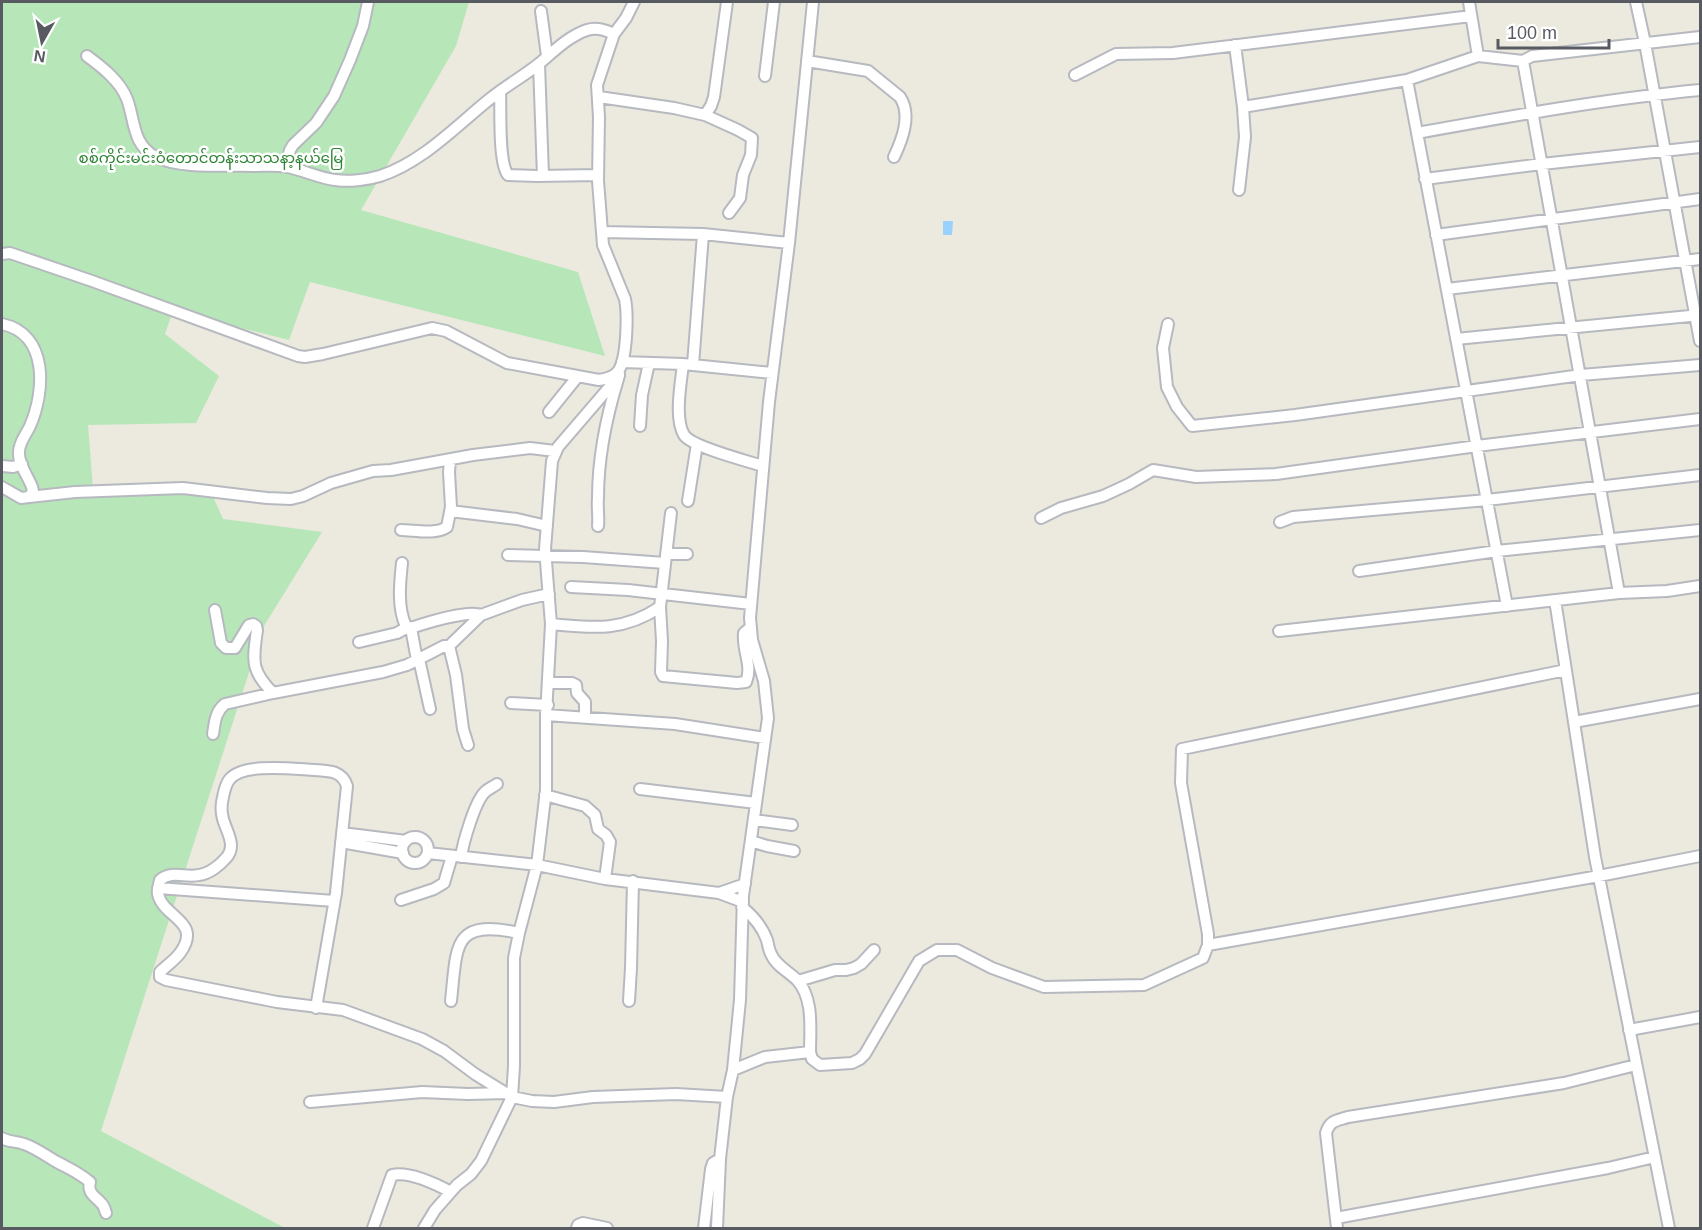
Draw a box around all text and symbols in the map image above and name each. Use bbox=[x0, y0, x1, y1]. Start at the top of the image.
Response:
north arrow bbox=[12, 12, 72, 72]
scale bar bbox=[1498, 12, 1609, 50]
text: 100 m bbox=[1507, 23, 1557, 43]
text: N bbox=[33, 47, 47, 66]
park label: စစ်ကိုင်းမင်းဝံတောင်တန်းသာသနာ့နယ်မြေ bbox=[79, 148, 343, 170]

